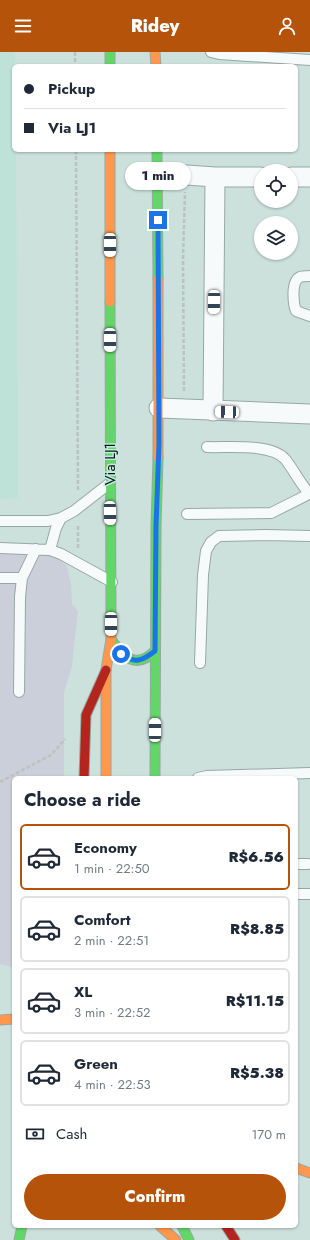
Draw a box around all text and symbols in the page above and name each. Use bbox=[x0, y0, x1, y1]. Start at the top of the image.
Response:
text: Ridey bbox=[131, 13, 179, 39]
icon: menu bbox=[12, 15, 34, 37]
icon: person bbox=[276, 15, 298, 37]
text: Pickup bbox=[48, 78, 95, 100]
text: Via LJ1 bbox=[48, 117, 96, 139]
callout: 1 min bbox=[125, 162, 191, 190]
map controls bbox=[254, 164, 298, 260]
button: locate bbox=[254, 164, 298, 208]
text: 1 min bbox=[142, 166, 174, 185]
route end bbox=[149, 211, 167, 229]
button: layers bbox=[254, 216, 298, 260]
car bbox=[104, 233, 116, 257]
car bbox=[208, 290, 220, 314]
car bbox=[104, 328, 116, 352]
car bbox=[215, 406, 239, 418]
street label: Via LJ1 bbox=[99, 443, 121, 485]
car bbox=[104, 501, 116, 525]
car bbox=[105, 612, 117, 636]
route start bbox=[112, 645, 130, 663]
car bbox=[149, 718, 161, 742]
text: Choose a ride bbox=[24, 787, 141, 813]
text: Economy bbox=[74, 837, 137, 859]
icon: car bbox=[26, 839, 62, 875]
text: R$6.56 bbox=[229, 846, 284, 868]
text: 1 min · 22:50 bbox=[74, 859, 150, 878]
text: Comfort bbox=[74, 909, 131, 931]
icon: car bbox=[26, 911, 62, 947]
text: R$8.85 bbox=[230, 918, 284, 940]
text: 2 min · 22:51 bbox=[74, 931, 149, 950]
text: XL bbox=[74, 981, 92, 1003]
icon: car bbox=[26, 983, 62, 1019]
text: R$11.15 bbox=[226, 990, 284, 1012]
text: 3 min · 22:52 bbox=[74, 1003, 150, 1022]
text: Green bbox=[74, 1053, 118, 1075]
icon: car bbox=[26, 1055, 62, 1091]
text: R$5.38 bbox=[230, 1062, 284, 1084]
text: 4 min · 22:53 bbox=[74, 1075, 151, 1094]
icon: cash bbox=[24, 1123, 46, 1145]
text: Cash bbox=[56, 1123, 87, 1145]
text: 170 m bbox=[251, 1125, 286, 1144]
button: Confirm bbox=[24, 1174, 286, 1220]

